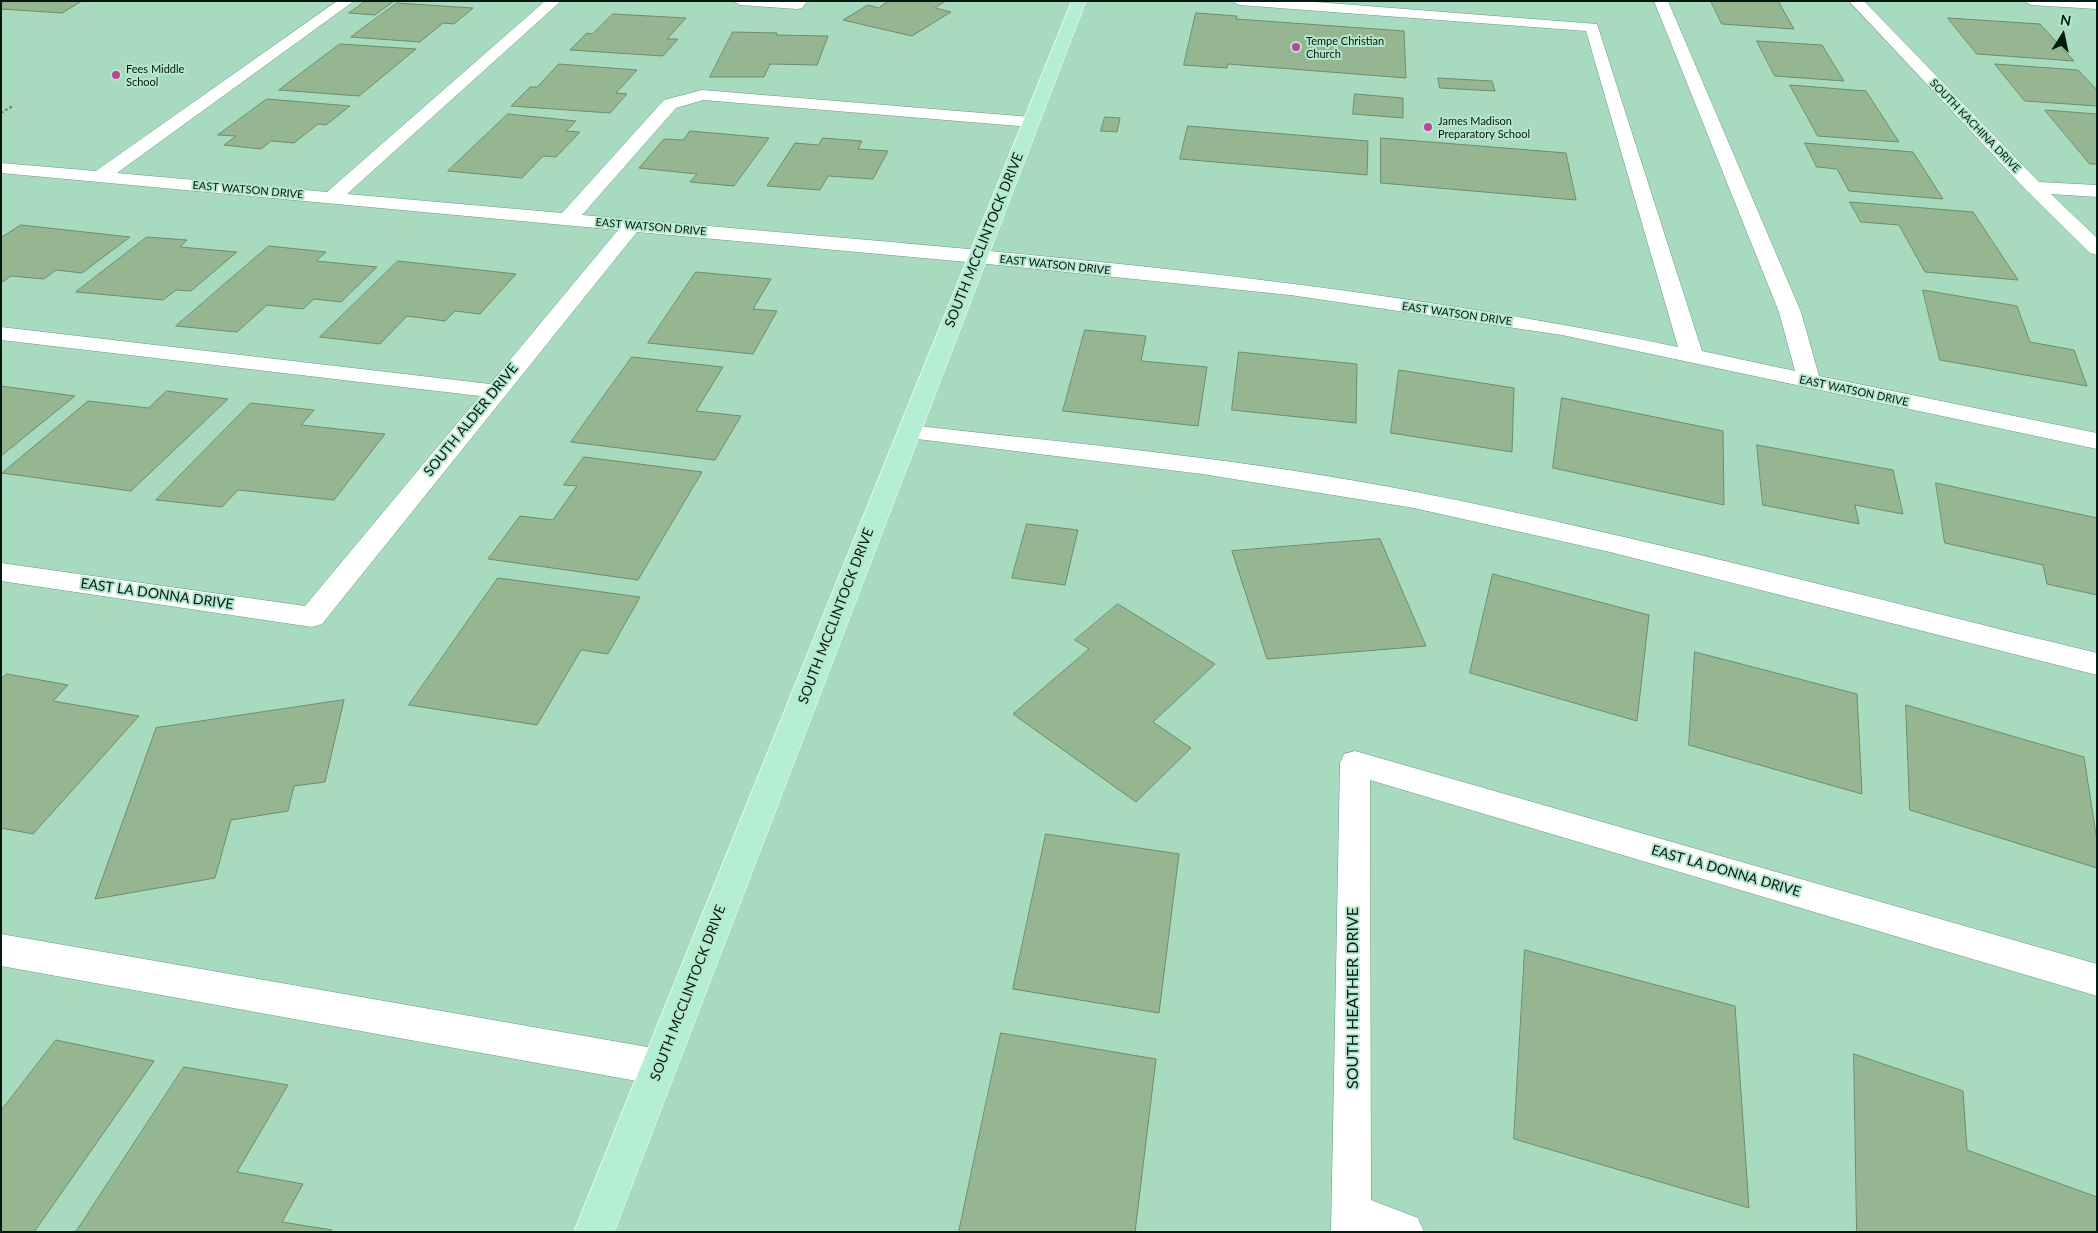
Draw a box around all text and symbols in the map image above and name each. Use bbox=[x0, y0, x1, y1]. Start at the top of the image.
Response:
north arrow bbox=[2038, 10, 2088, 60]
text: N bbox=[2059, 10, 2072, 29]
place label: Tempe Christian Church bbox=[1306, 34, 1384, 60]
marker: Tempe Christian Church bbox=[1290, 41, 1302, 53]
place label: Fees Middle School bbox=[126, 62, 184, 88]
marker: Fees Middle School bbox=[110, 69, 122, 81]
street label: SOUTH KACHINA DRIVE bbox=[1927, 77, 2023, 175]
place label: James Madison Preparatory School bbox=[1438, 114, 1530, 140]
marker: James Madison Preparatory School bbox=[1422, 121, 1434, 133]
street label: SOUTH MCCLINTOCK DRIVE bbox=[941, 150, 1027, 330]
street label: EAST WATSON DRIVE bbox=[192, 179, 304, 201]
street label: EAST WATSON DRIVE bbox=[595, 216, 707, 238]
street label: EAST WATSON DRIVE bbox=[999, 253, 1111, 277]
street label: EAST WATSON DRIVE bbox=[1401, 300, 1513, 328]
street label: SOUTH ALDER DRIVE bbox=[420, 360, 522, 480]
street label: EAST WATSON DRIVE bbox=[1798, 373, 1910, 409]
street label: SOUTH MCCLINTOCK DRIVE bbox=[795, 526, 877, 706]
street label: EAST LA DONNA DRIVE bbox=[79, 575, 235, 613]
street label: EAST LA DONNA DRIVE bbox=[1649, 842, 1803, 900]
street label: SOUTH MCCLINTOCK DRIVE bbox=[647, 903, 729, 1083]
street label: SOUTH HEATHER DRIVE bbox=[1343, 907, 1363, 1089]

